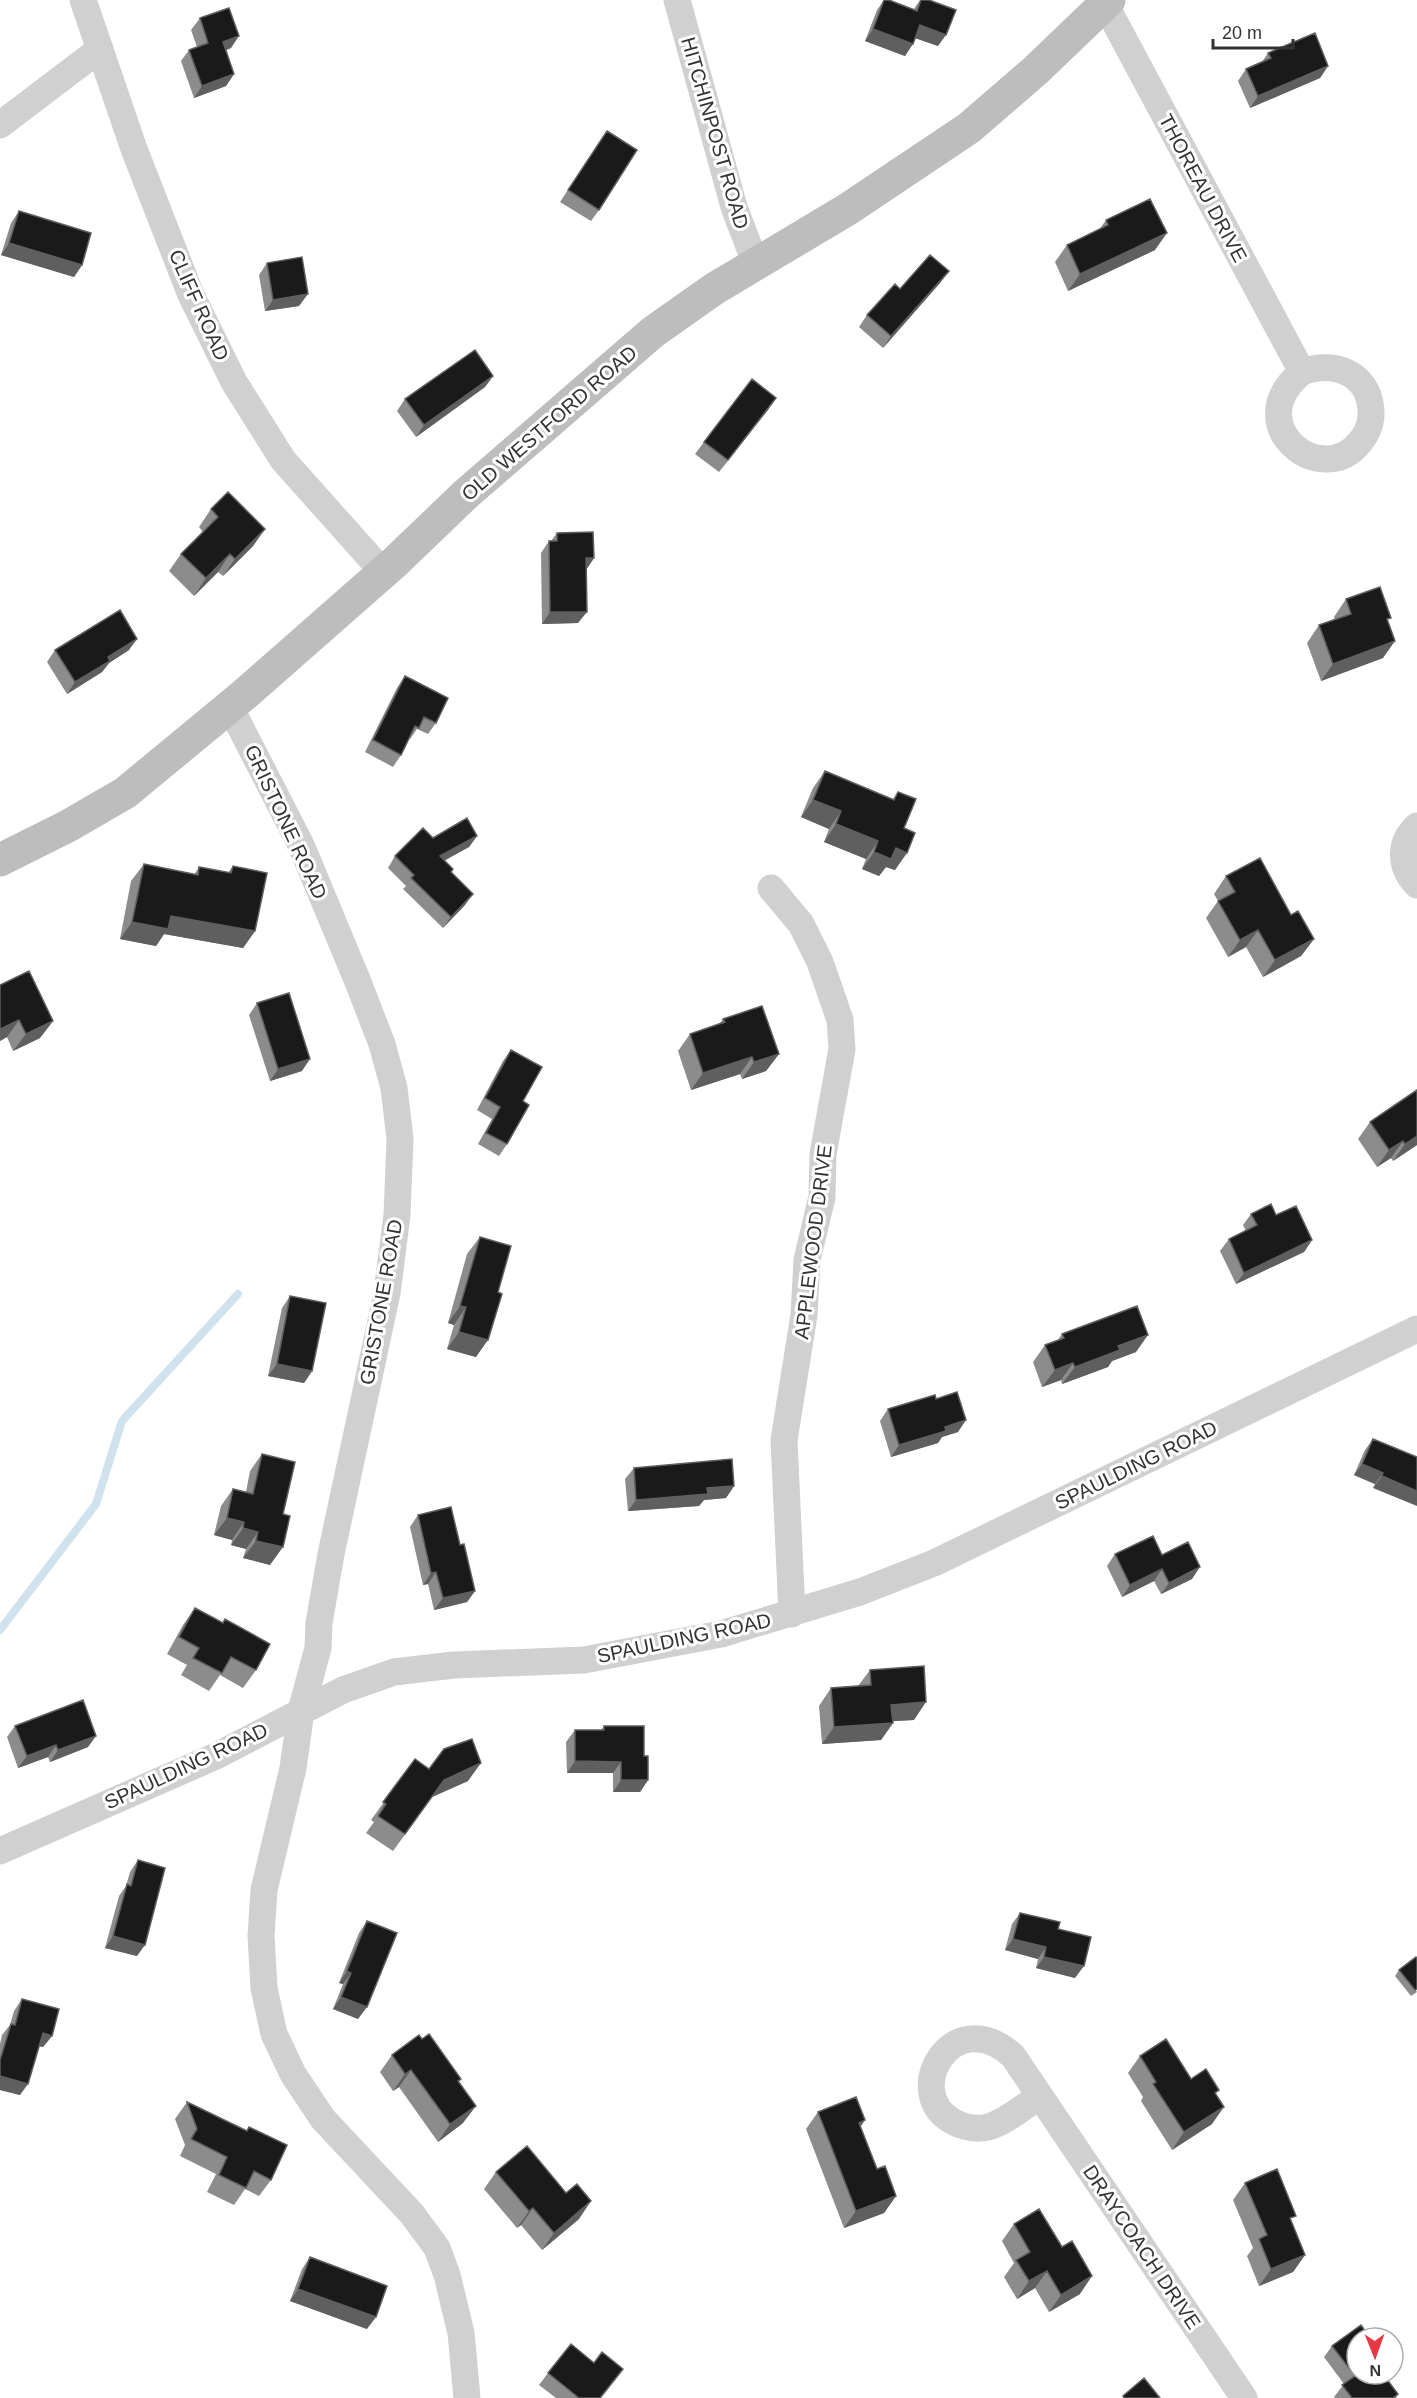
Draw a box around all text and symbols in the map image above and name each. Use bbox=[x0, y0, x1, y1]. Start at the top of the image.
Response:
scale bar bbox=[1213, 12, 1292, 50]
text: 20 m bbox=[1222, 23, 1262, 43]
street label: HITCHINPOST ROAD bbox=[677, 35, 753, 231]
street label: THOREAU DRIVE bbox=[1155, 110, 1251, 266]
street label: CLIFF ROAD bbox=[165, 246, 233, 364]
street label: OLD WESTFORD ROAD bbox=[457, 341, 641, 505]
street label: GRISTONE ROAD bbox=[241, 741, 331, 903]
street label: APPLEWOOD DRIVE bbox=[790, 1144, 836, 1340]
street label: GRISTONE ROAD bbox=[356, 1218, 406, 1386]
street label: SPAULDING ROAD bbox=[1051, 1416, 1221, 1514]
street label: SPAULDING ROAD bbox=[595, 1609, 773, 1667]
street label: SPAULDING ROAD bbox=[101, 1719, 271, 1813]
street label: DRAYCOACH DRIVE bbox=[1079, 2161, 1205, 2333]
north arrow bbox=[1345, 2326, 1405, 2386]
text: N bbox=[1369, 2362, 1381, 2379]

